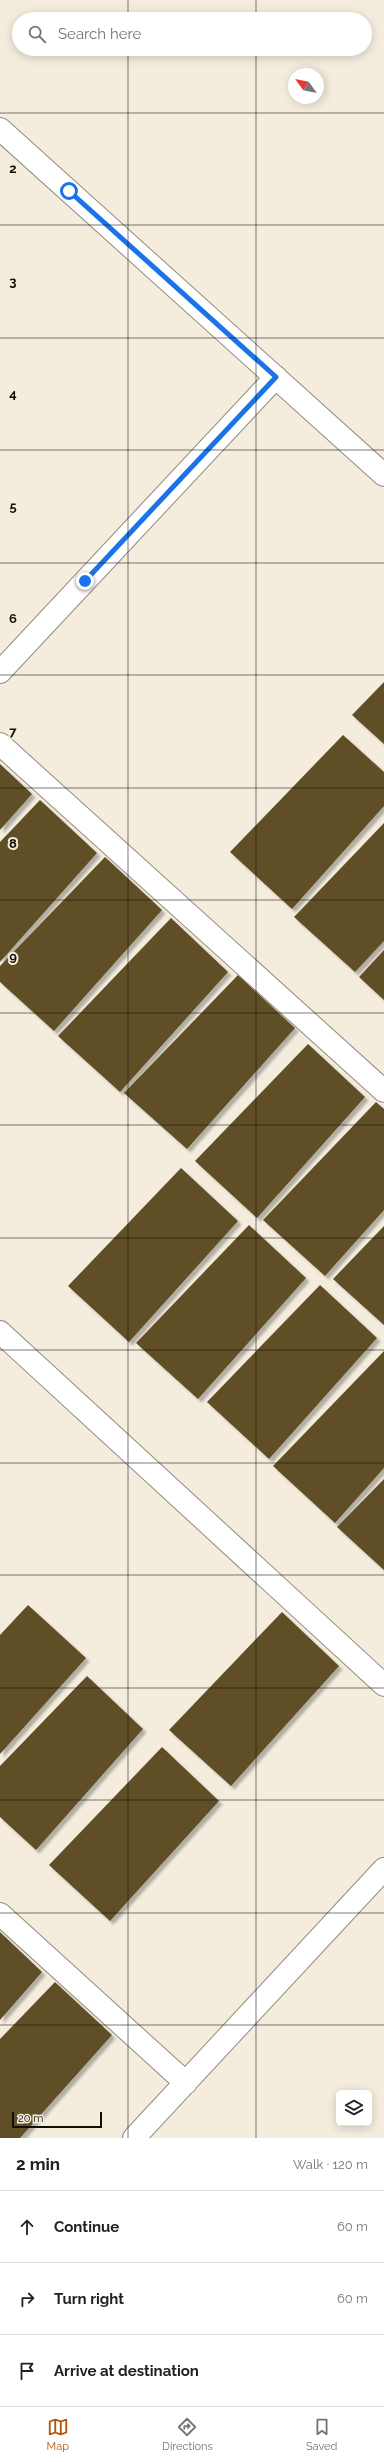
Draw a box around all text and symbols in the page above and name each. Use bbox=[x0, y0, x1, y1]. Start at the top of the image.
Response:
search box bbox=[12, 12, 372, 56]
icon: search bbox=[26, 23, 48, 45]
text: Search here bbox=[58, 25, 141, 43]
north arrow bbox=[288, 68, 324, 104]
text: 2 bbox=[9, 161, 17, 176]
route start bbox=[60, 182, 78, 200]
text: 3 bbox=[9, 274, 17, 289]
text: 4 bbox=[9, 386, 17, 401]
text: 5 bbox=[9, 499, 17, 514]
route end bbox=[76, 572, 94, 590]
text: 6 bbox=[9, 611, 17, 626]
text: 7 bbox=[9, 724, 17, 739]
text: 8 bbox=[9, 836, 17, 851]
text: 9 bbox=[9, 949, 17, 964]
map controls bbox=[336, 2090, 372, 2126]
button: layers bbox=[336, 2090, 372, 2126]
scale bar bbox=[12, 2110, 102, 2129]
text: 20 m bbox=[18, 2112, 43, 2125]
text: 2 min bbox=[16, 2154, 60, 2174]
text: Walk · 120 m bbox=[293, 2157, 368, 2172]
icon: ahead bbox=[16, 2216, 38, 2238]
text: Continue bbox=[54, 2218, 119, 2236]
text: 60 m bbox=[337, 2219, 368, 2234]
icon: right bbox=[16, 2288, 38, 2310]
text: Turn right bbox=[54, 2290, 124, 2308]
text: 60 m bbox=[337, 2291, 368, 2306]
icon: arrive bbox=[16, 2360, 38, 2382]
text: Arrive at destination bbox=[54, 2362, 199, 2380]
tab: Map bbox=[47, 2416, 69, 2453]
tab: Directions bbox=[162, 2416, 213, 2453]
tab: Saved bbox=[306, 2416, 337, 2453]

